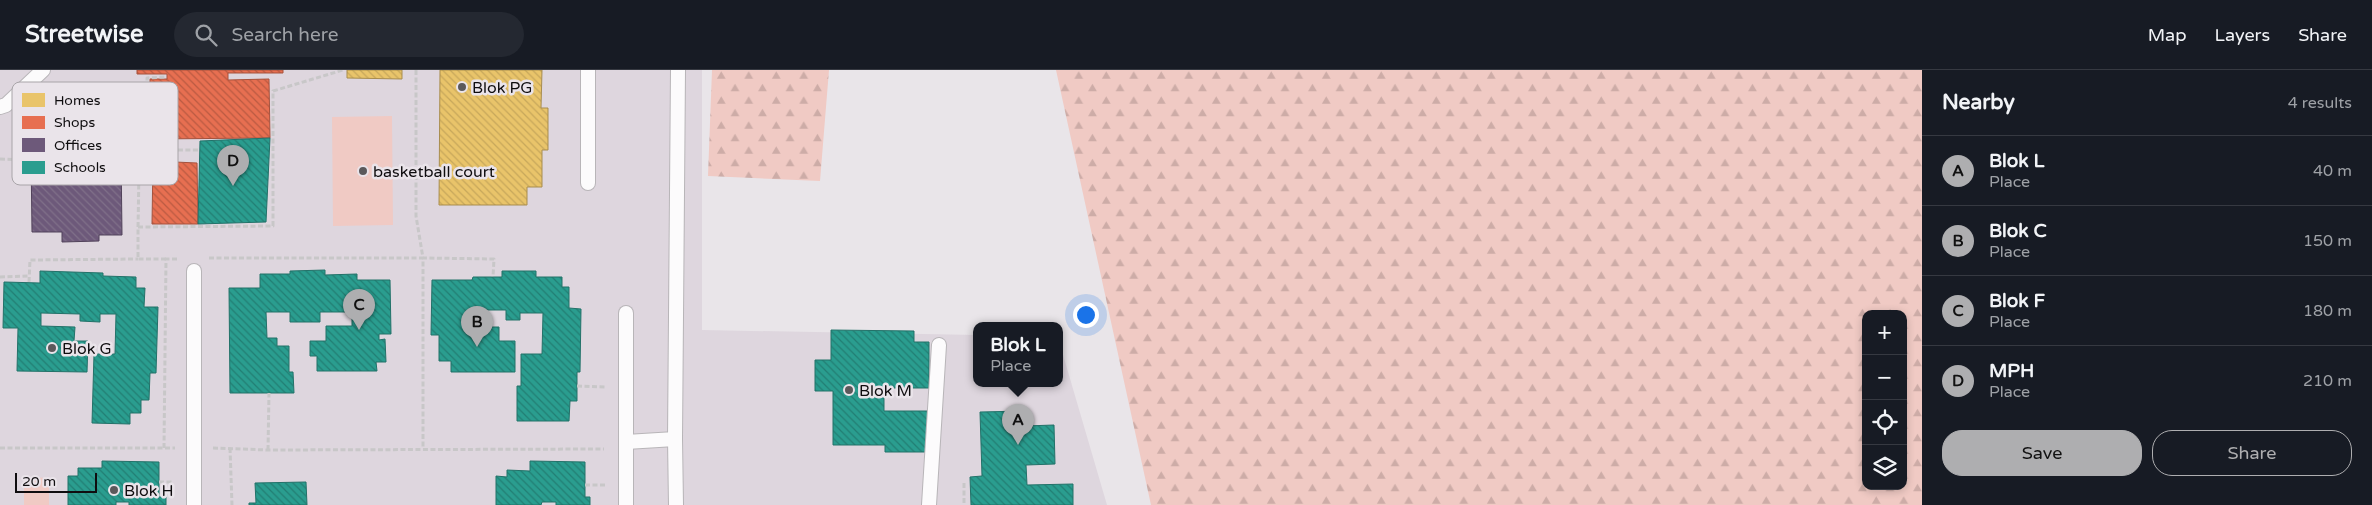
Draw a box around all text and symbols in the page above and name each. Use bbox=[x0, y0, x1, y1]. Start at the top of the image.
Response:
search box bbox=[174, 12, 524, 57]
text: Streetwise bbox=[25, 20, 144, 49]
icon: search bbox=[192, 21, 220, 49]
text: Search here bbox=[232, 24, 338, 46]
text: Map bbox=[2148, 24, 2187, 46]
text: Layers bbox=[2215, 24, 2270, 46]
text: Share bbox=[2298, 24, 2347, 46]
place label: Blok PG bbox=[472, 78, 532, 98]
marker: Blok PG bbox=[456, 81, 468, 93]
legend bbox=[12, 82, 178, 185]
text: Nearby bbox=[1942, 90, 2015, 115]
text: Homes bbox=[54, 92, 101, 109]
text: 4 results bbox=[2288, 93, 2352, 113]
text: Shops bbox=[54, 114, 95, 131]
text: Offices bbox=[54, 137, 102, 154]
pin: D bbox=[217, 145, 249, 186]
text: Blok L bbox=[1989, 150, 2045, 172]
text: Schools bbox=[54, 159, 106, 176]
text: A bbox=[1952, 161, 1964, 181]
text: 40 m bbox=[2313, 161, 2352, 181]
place label: basketball court bbox=[373, 162, 495, 182]
marker: basketball court bbox=[357, 165, 369, 177]
text: Place bbox=[1989, 172, 2030, 192]
text: Blok C bbox=[1989, 220, 2047, 242]
text: B bbox=[1952, 231, 1964, 251]
text: 150 m bbox=[2303, 231, 2352, 251]
text: Place bbox=[1989, 242, 2030, 262]
pin: C bbox=[343, 289, 375, 330]
text: Blok F bbox=[1989, 290, 2045, 312]
text: C bbox=[1952, 301, 1964, 321]
text: 180 m bbox=[2303, 301, 2352, 321]
your location bbox=[1073, 302, 1099, 328]
pin: B bbox=[461, 306, 493, 347]
map controls bbox=[1862, 310, 1907, 490]
button: + bbox=[1862, 310, 1907, 355]
text: Place bbox=[1989, 312, 2030, 332]
popup bbox=[973, 322, 1063, 387]
text: Blok L bbox=[990, 334, 1046, 356]
place label: Blok G bbox=[62, 339, 112, 359]
marker: Blok G bbox=[46, 342, 58, 354]
button: − bbox=[1862, 355, 1907, 400]
text: Place bbox=[990, 356, 1031, 376]
text: MPH bbox=[1989, 360, 2034, 382]
text: D bbox=[1952, 371, 1964, 391]
text: 210 m bbox=[2303, 371, 2352, 391]
place label: Blok M bbox=[859, 381, 912, 401]
text: Place bbox=[1989, 382, 2030, 402]
marker: Blok M bbox=[843, 384, 855, 396]
button: locate bbox=[1862, 400, 1907, 445]
pin: A bbox=[1002, 404, 1034, 445]
button: Save bbox=[1942, 430, 2142, 476]
button: Share bbox=[2152, 430, 2352, 476]
button: layers bbox=[1862, 445, 1907, 490]
scale bar bbox=[15, 470, 98, 493]
text: 20 m bbox=[22, 473, 56, 490]
place label: Blok H bbox=[124, 481, 174, 501]
marker: Blok H bbox=[108, 484, 120, 496]

